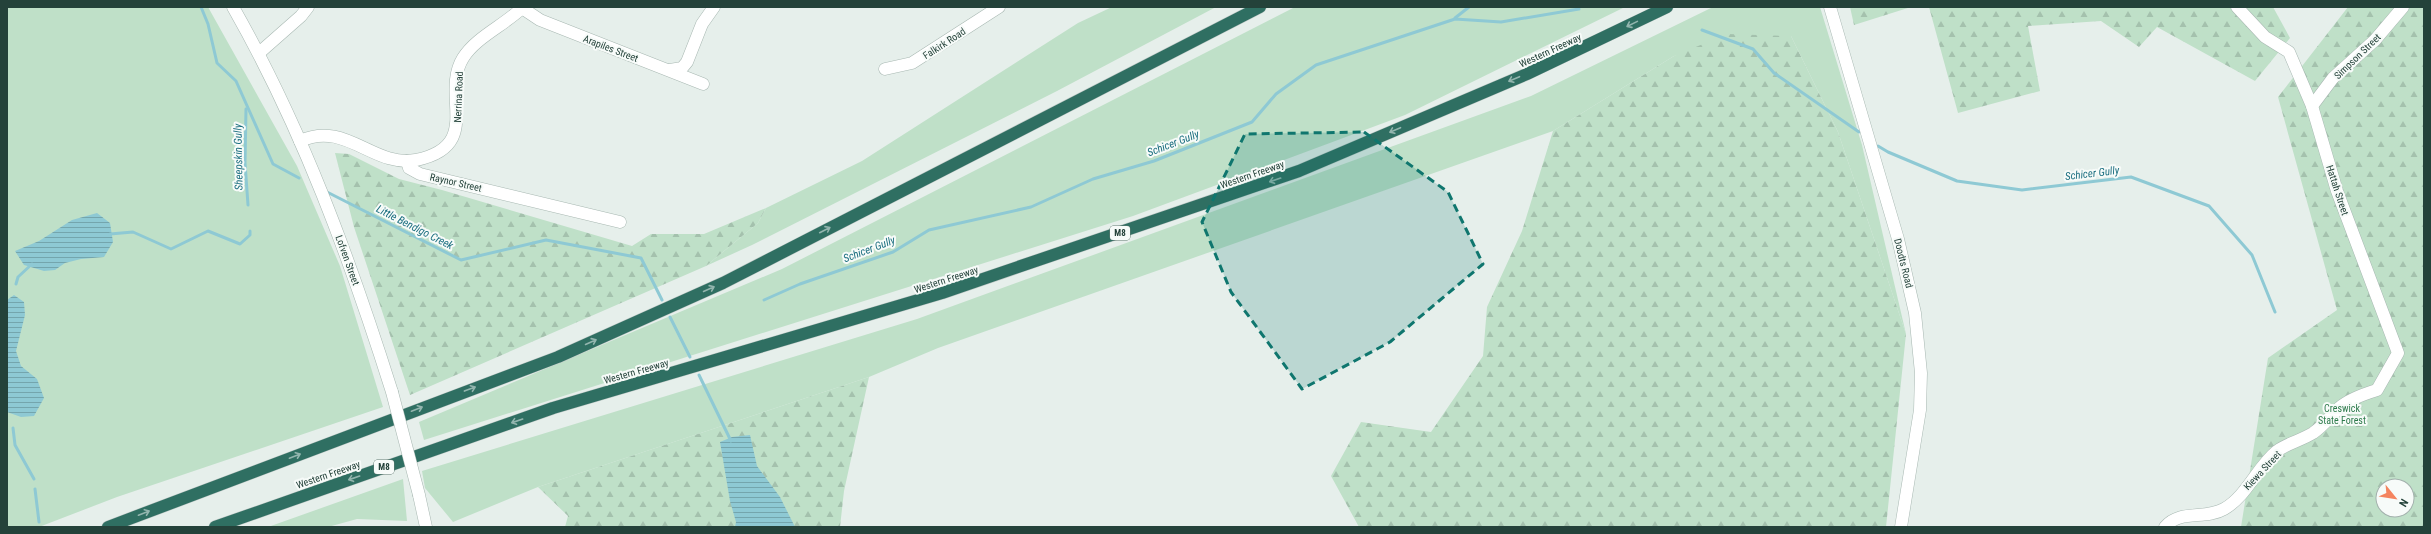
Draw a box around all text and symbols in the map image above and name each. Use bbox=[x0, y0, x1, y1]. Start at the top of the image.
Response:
one-way arrow bbox=[1626, 21, 1638, 28]
street label: Falkirk Road bbox=[921, 26, 968, 61]
street label: Western Freeway bbox=[1518, 31, 1583, 70]
street label: Simpson Street bbox=[2332, 32, 2383, 81]
street label: Arapiles Street bbox=[582, 33, 640, 64]
street label: Nerrina Road bbox=[452, 71, 465, 123]
one-way arrow bbox=[1509, 76, 1521, 84]
water label: Sheepskin Gully bbox=[231, 123, 246, 190]
water label: Schicer Gully bbox=[1145, 127, 1201, 159]
one-way arrow bbox=[1389, 127, 1401, 135]
street label: Western Freeway bbox=[1219, 158, 1286, 191]
water label: Schicer Gully bbox=[2064, 164, 2120, 183]
street label: Hattah Street bbox=[2324, 164, 2351, 217]
street label: Raynor Street bbox=[429, 171, 483, 194]
one-way arrow bbox=[1269, 176, 1281, 184]
water label: Little Bendigo Creek bbox=[374, 202, 456, 253]
one-way arrow bbox=[819, 226, 831, 233]
road number: M8 bbox=[1110, 226, 1130, 240]
water label: Schicer Gully bbox=[841, 233, 897, 265]
street label: Lofven Street bbox=[333, 234, 362, 287]
street label: Doodts Road bbox=[1892, 237, 1915, 289]
street label: Western Freeway bbox=[913, 264, 980, 295]
one-way arrow bbox=[703, 285, 715, 292]
one-way arrow bbox=[585, 338, 597, 345]
street label: Western Freeway bbox=[602, 357, 670, 386]
one-way arrow bbox=[463, 385, 475, 393]
park label: Creswick State Forest bbox=[2318, 403, 2366, 426]
one-way arrow bbox=[410, 405, 422, 413]
one-way arrow bbox=[511, 417, 523, 425]
street label: Kiewa Street bbox=[2241, 448, 2283, 492]
one-way arrow bbox=[289, 451, 301, 459]
street label: Western Freeway bbox=[295, 458, 362, 491]
road number: M8 bbox=[374, 460, 394, 474]
one-way arrow bbox=[349, 474, 361, 482]
north arrow bbox=[2375, 478, 2415, 518]
text: N bbox=[2396, 497, 2411, 509]
one-way arrow bbox=[138, 509, 150, 517]

